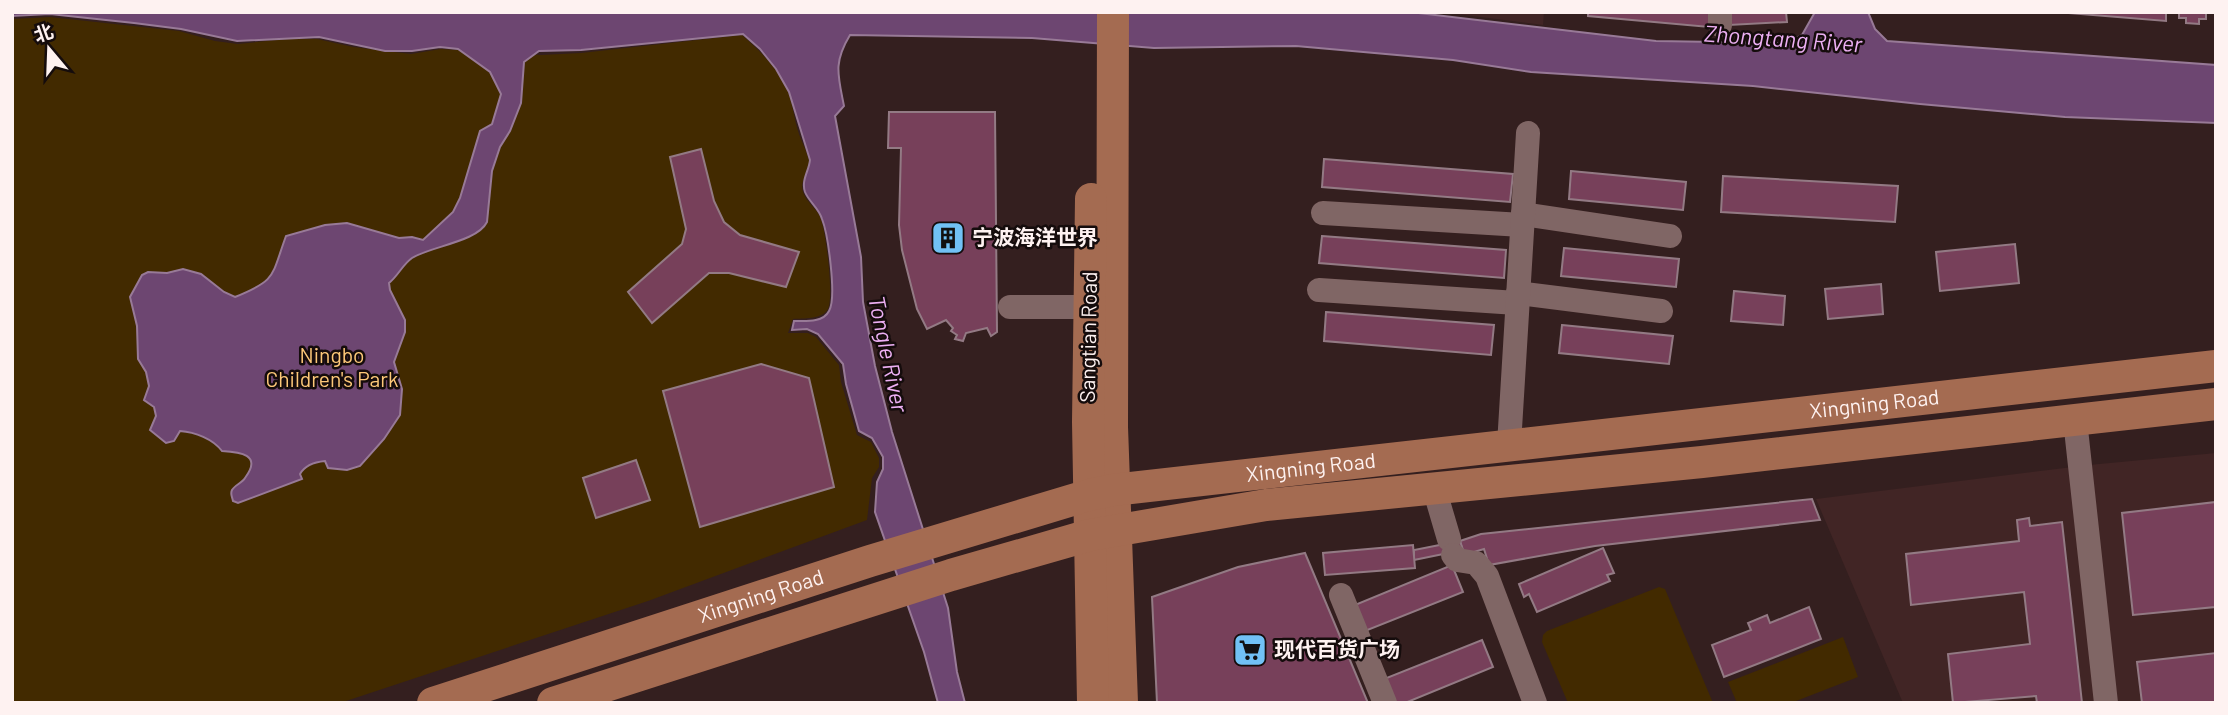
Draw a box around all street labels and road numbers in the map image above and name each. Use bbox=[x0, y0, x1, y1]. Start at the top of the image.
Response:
street label: Sangtian Road bbox=[1074, 271, 1101, 403]
street label: Xingning Road bbox=[1808, 383, 1940, 423]
street label: Xingning Road bbox=[1245, 447, 1377, 486]
street label: Xingning Road bbox=[695, 563, 826, 627]

